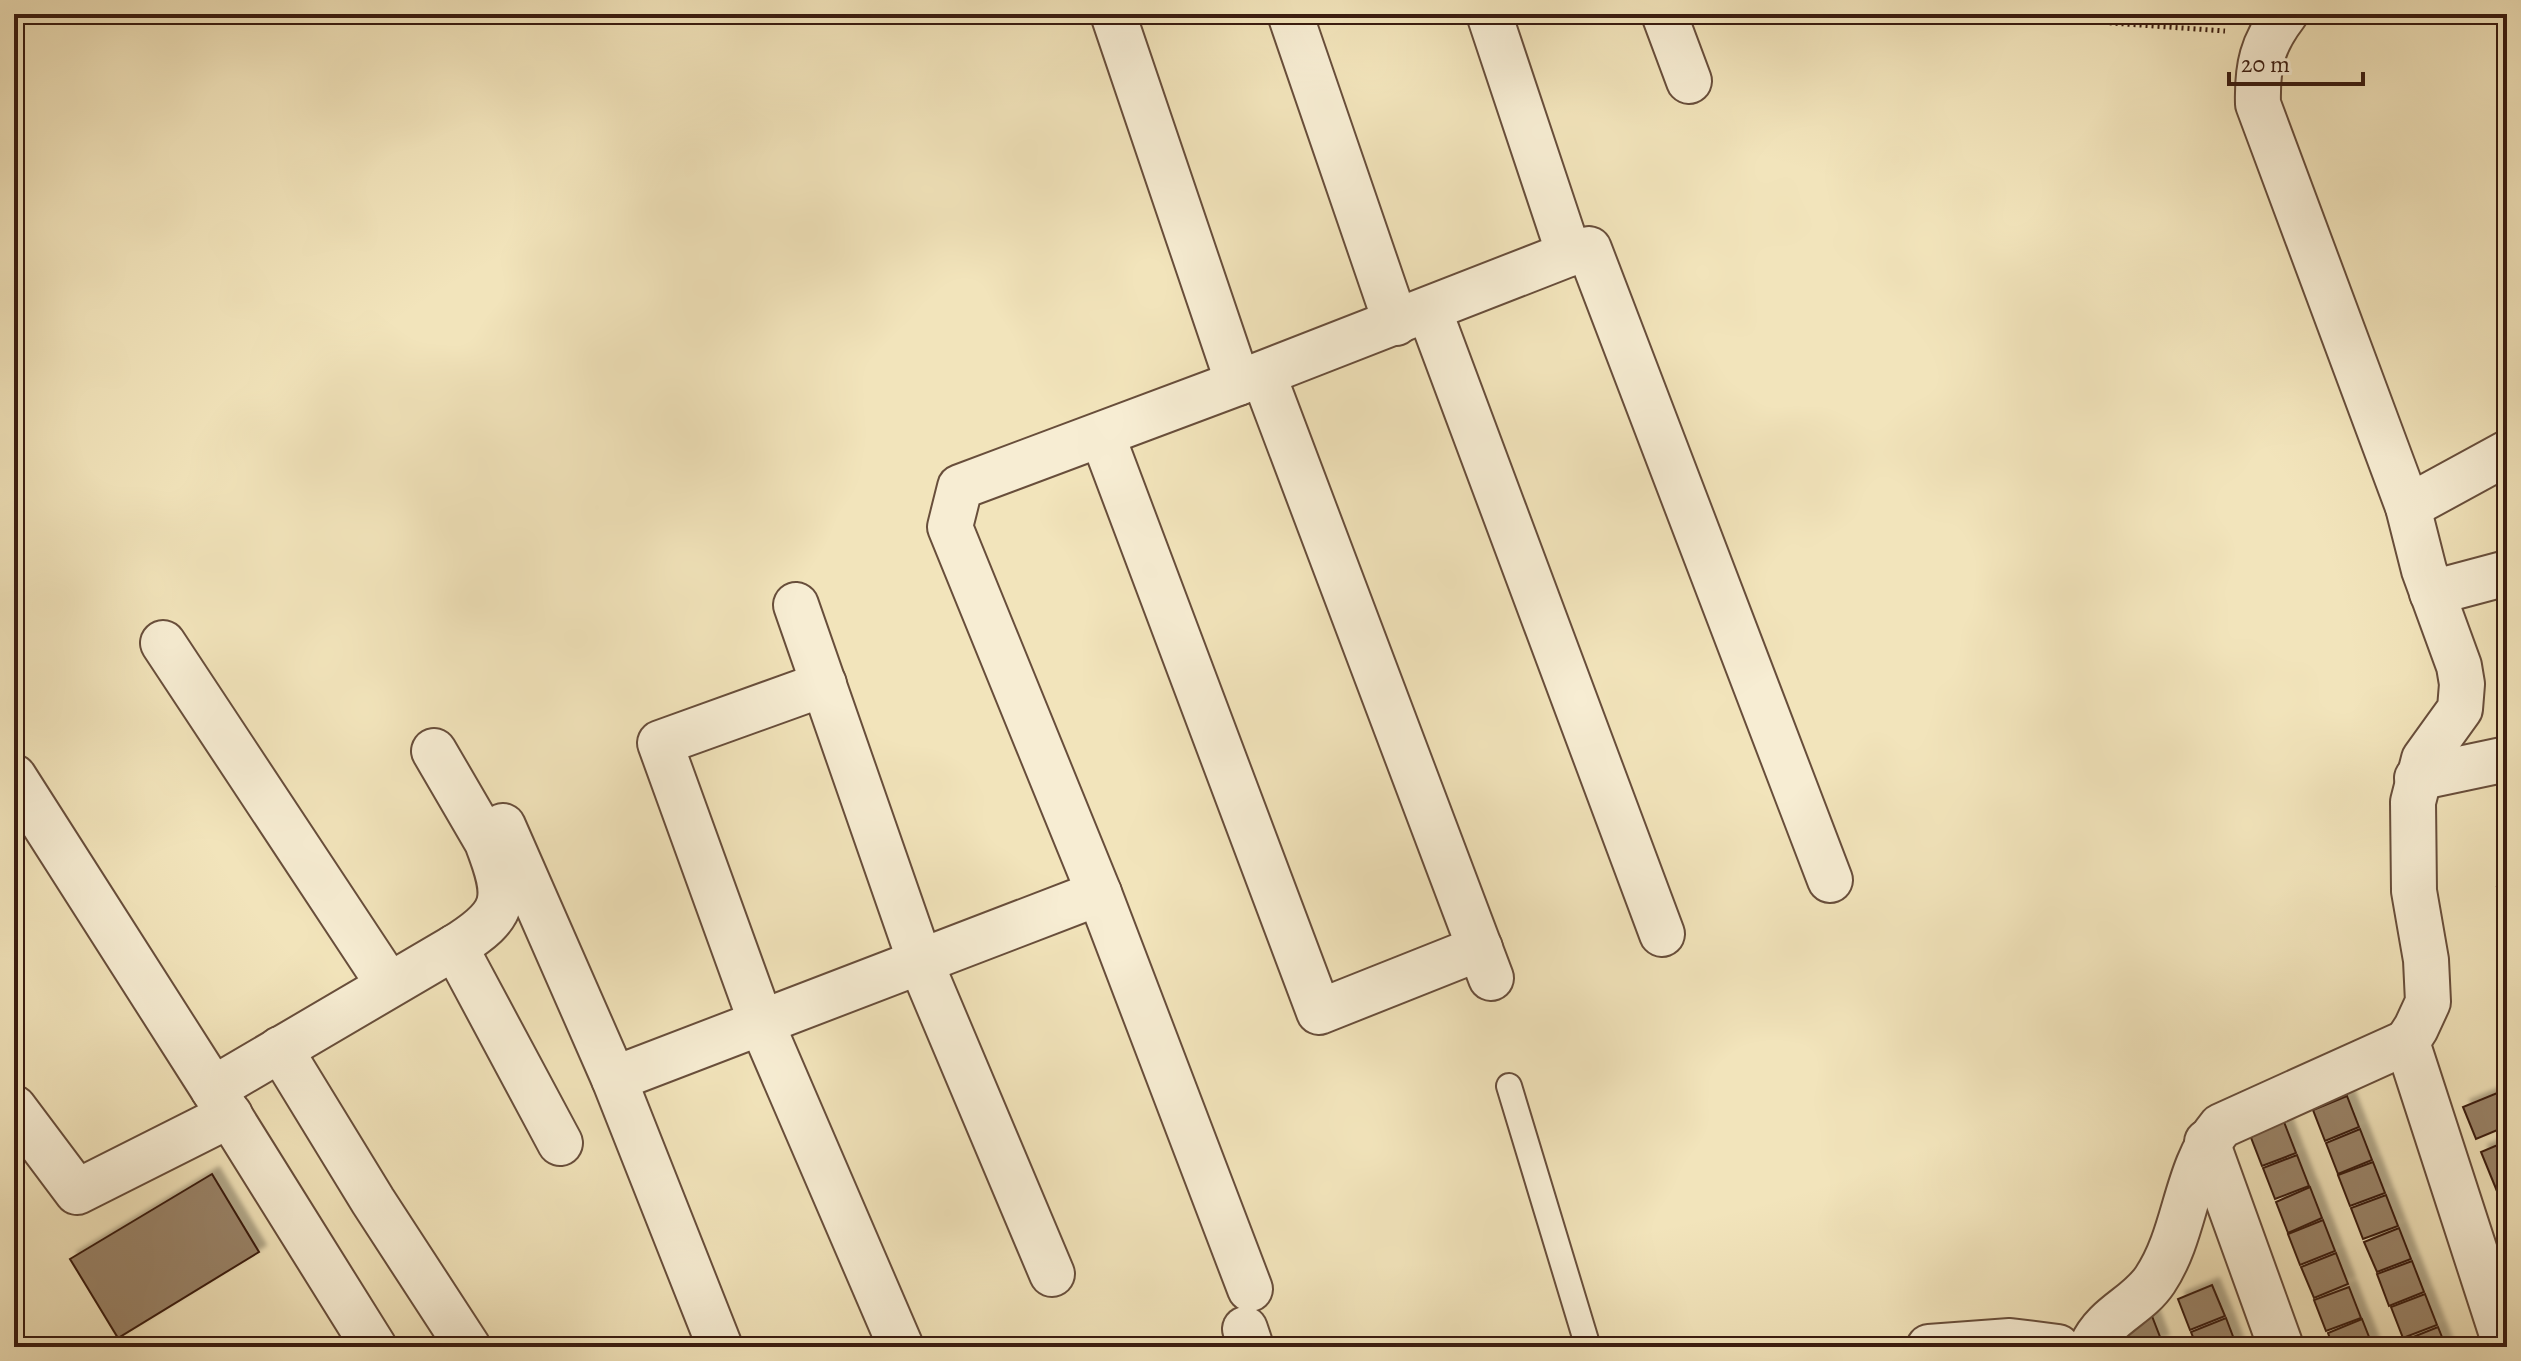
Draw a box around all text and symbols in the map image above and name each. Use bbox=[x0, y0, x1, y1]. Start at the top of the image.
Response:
scale bar bbox=[2229, 36, 2363, 86]
text: 20 m bbox=[2241, 48, 2290, 80]

